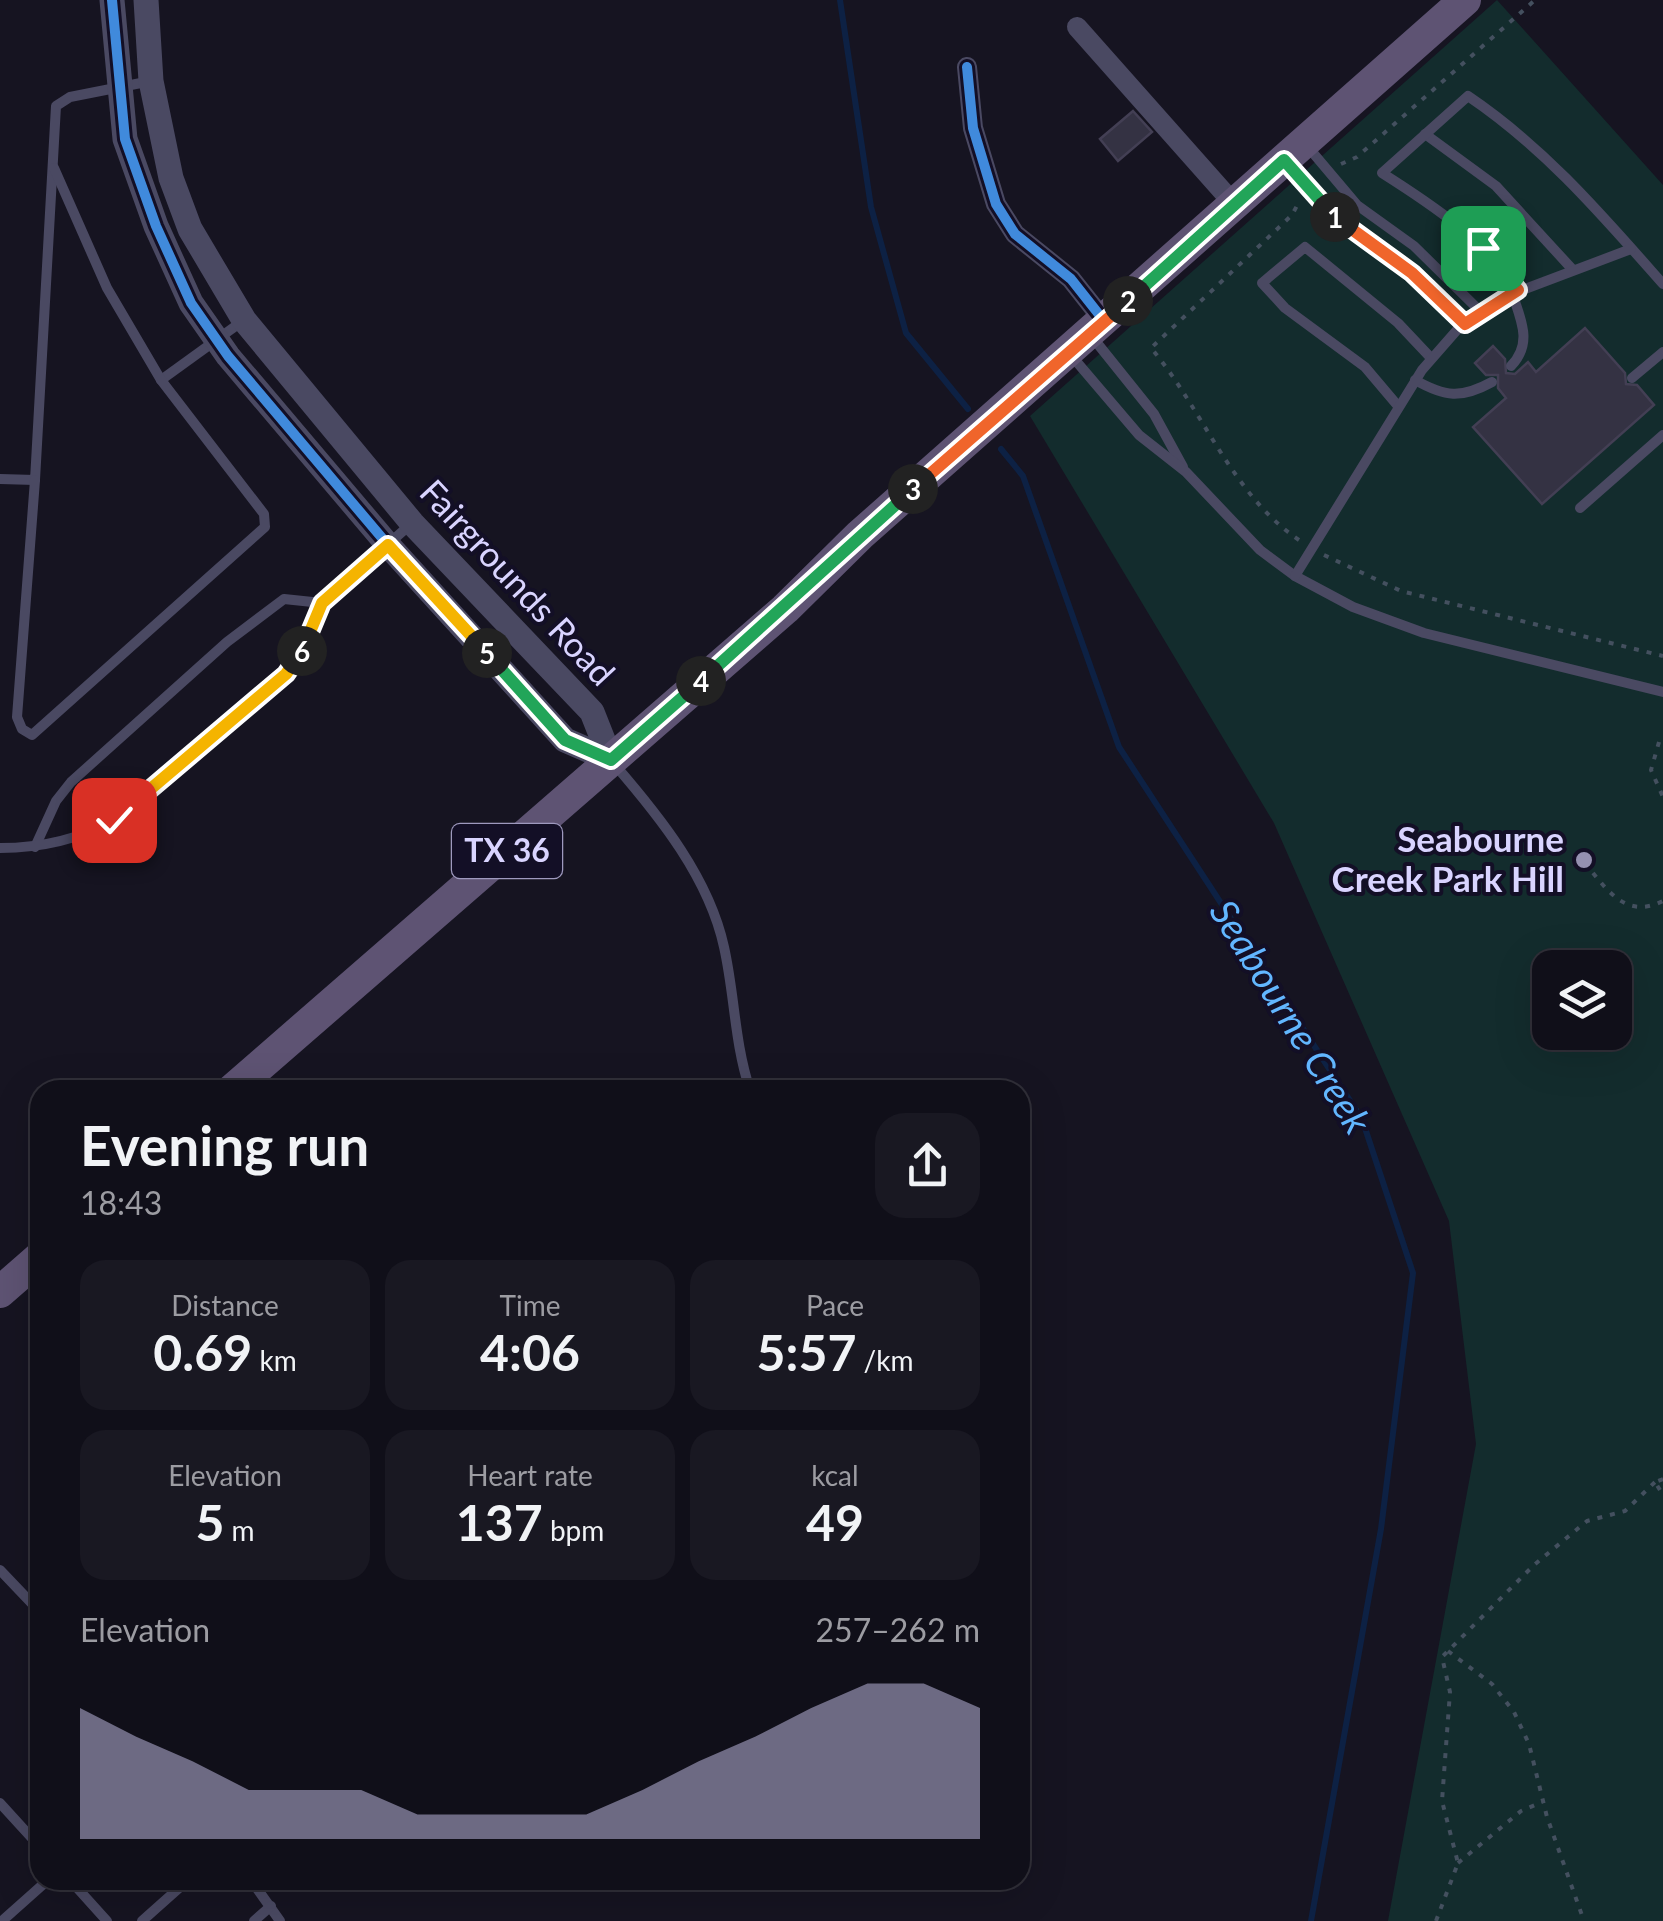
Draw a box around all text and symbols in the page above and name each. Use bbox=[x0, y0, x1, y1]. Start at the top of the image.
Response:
pin: 1 bbox=[1310, 192, 1360, 242]
text: 1 bbox=[1327, 200, 1343, 234]
pin bbox=[1441, 206, 1526, 291]
icon: arrive bbox=[1456, 221, 1511, 276]
pin: 2 bbox=[1103, 276, 1153, 326]
text: 2 bbox=[1120, 284, 1136, 318]
pin: 3 bbox=[888, 464, 938, 514]
street label: Fairgrounds Road bbox=[412, 470, 624, 693]
text: 3 bbox=[905, 472, 921, 506]
pin: 6 bbox=[277, 626, 327, 676]
pin: 5 bbox=[462, 628, 512, 678]
text: 6 bbox=[294, 634, 310, 668]
text: 5 bbox=[479, 636, 495, 670]
pin: 4 bbox=[676, 656, 726, 706]
text: 4 bbox=[693, 664, 709, 698]
pin bbox=[72, 778, 157, 863]
icon: check bbox=[87, 793, 142, 848]
place label: Seabourne Creek Park Hill bbox=[1332, 817, 1564, 899]
road number: TX 36 bbox=[452, 824, 562, 878]
marker: Seabourne Creek Park Hill bbox=[1573, 849, 1595, 871]
water label: Seabourne Creek bbox=[1201, 891, 1382, 1142]
map controls bbox=[1532, 950, 1632, 1050]
button: layers bbox=[1532, 950, 1632, 1050]
text: Evening run bbox=[80, 1112, 369, 1178]
button: share bbox=[875, 1113, 980, 1218]
text: 18:43 bbox=[80, 1183, 162, 1222]
text: Distance bbox=[171, 1288, 279, 1322]
text: Time bbox=[500, 1288, 560, 1322]
text: Pace bbox=[806, 1288, 864, 1322]
text: 0.69 bbox=[153, 1322, 252, 1382]
text: 4:06 bbox=[480, 1322, 580, 1382]
text: 5:57 bbox=[757, 1322, 856, 1382]
text: km bbox=[252, 1343, 297, 1377]
text: /km bbox=[856, 1343, 913, 1377]
text: Elevation bbox=[168, 1458, 282, 1492]
text: Heart rate bbox=[467, 1458, 593, 1492]
text: kcal bbox=[811, 1458, 859, 1492]
text: 5 bbox=[195, 1492, 224, 1552]
text: 137 bbox=[456, 1492, 543, 1552]
text: 49 bbox=[806, 1492, 864, 1552]
text: m bbox=[224, 1513, 255, 1547]
text: bpm bbox=[543, 1513, 604, 1547]
text: Elevation bbox=[80, 1610, 210, 1649]
text: 257–262 m bbox=[816, 1610, 980, 1649]

